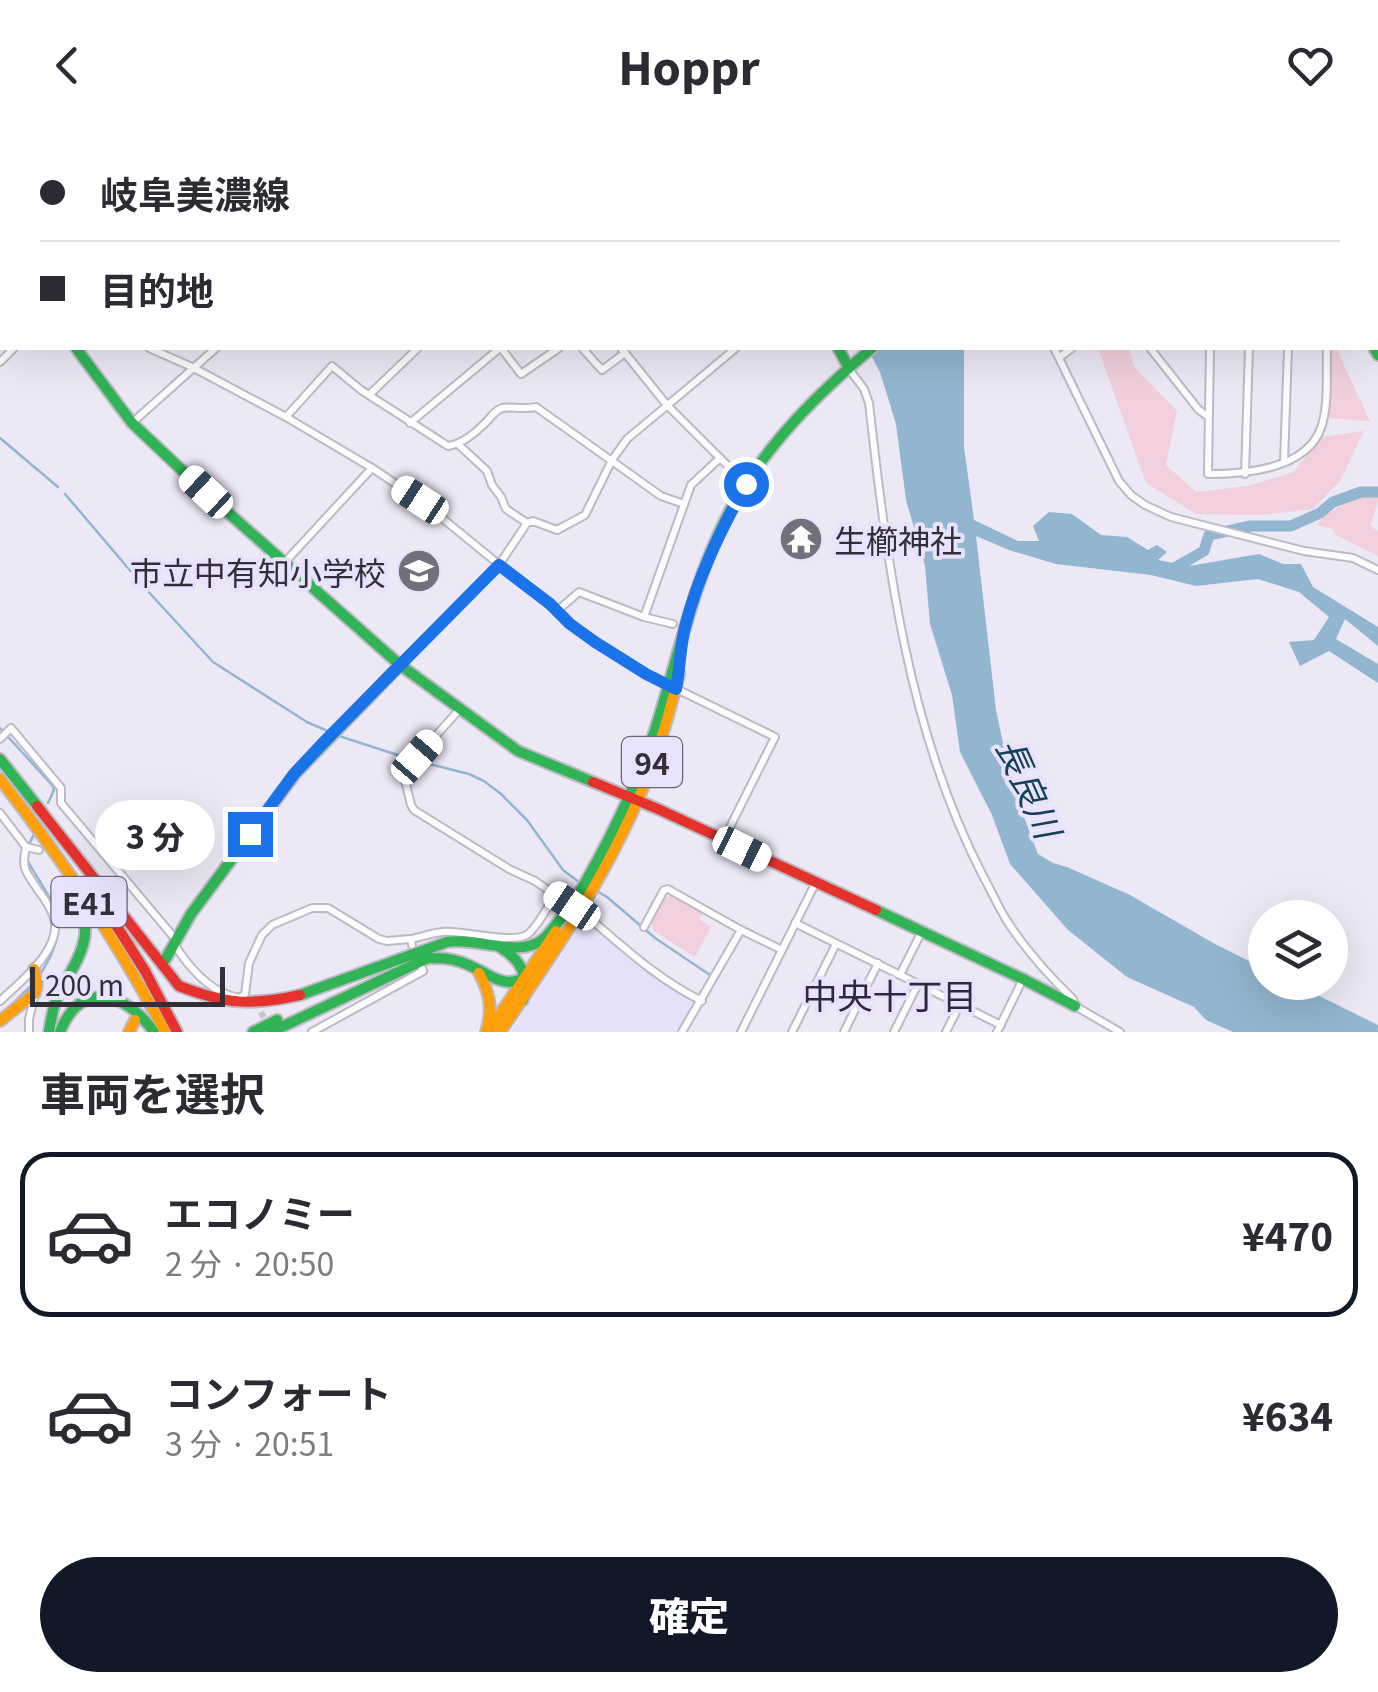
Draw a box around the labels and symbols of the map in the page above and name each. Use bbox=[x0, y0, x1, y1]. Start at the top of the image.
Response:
car bbox=[174, 461, 238, 523]
route start bbox=[724, 462, 769, 507]
car bbox=[387, 471, 453, 529]
temple icon: 生櫛神社 bbox=[778, 516, 824, 562]
place label: 生櫛神社 bbox=[834, 516, 962, 562]
place label: 市立中有知小学校 bbox=[130, 548, 386, 594]
school or university icon: 市立中有知小学校 bbox=[396, 548, 442, 594]
car bbox=[386, 725, 448, 789]
water label: 長良川 bbox=[986, 729, 1077, 849]
road number: 94 bbox=[622, 737, 682, 787]
callout: 3 分 bbox=[95, 799, 215, 869]
route end bbox=[228, 812, 273, 857]
car bbox=[708, 822, 776, 876]
road number: E41 bbox=[52, 877, 126, 927]
car bbox=[539, 877, 605, 935]
scale bar bbox=[30, 962, 225, 1006]
district label: 中央十丁目 bbox=[802, 968, 978, 1019]

